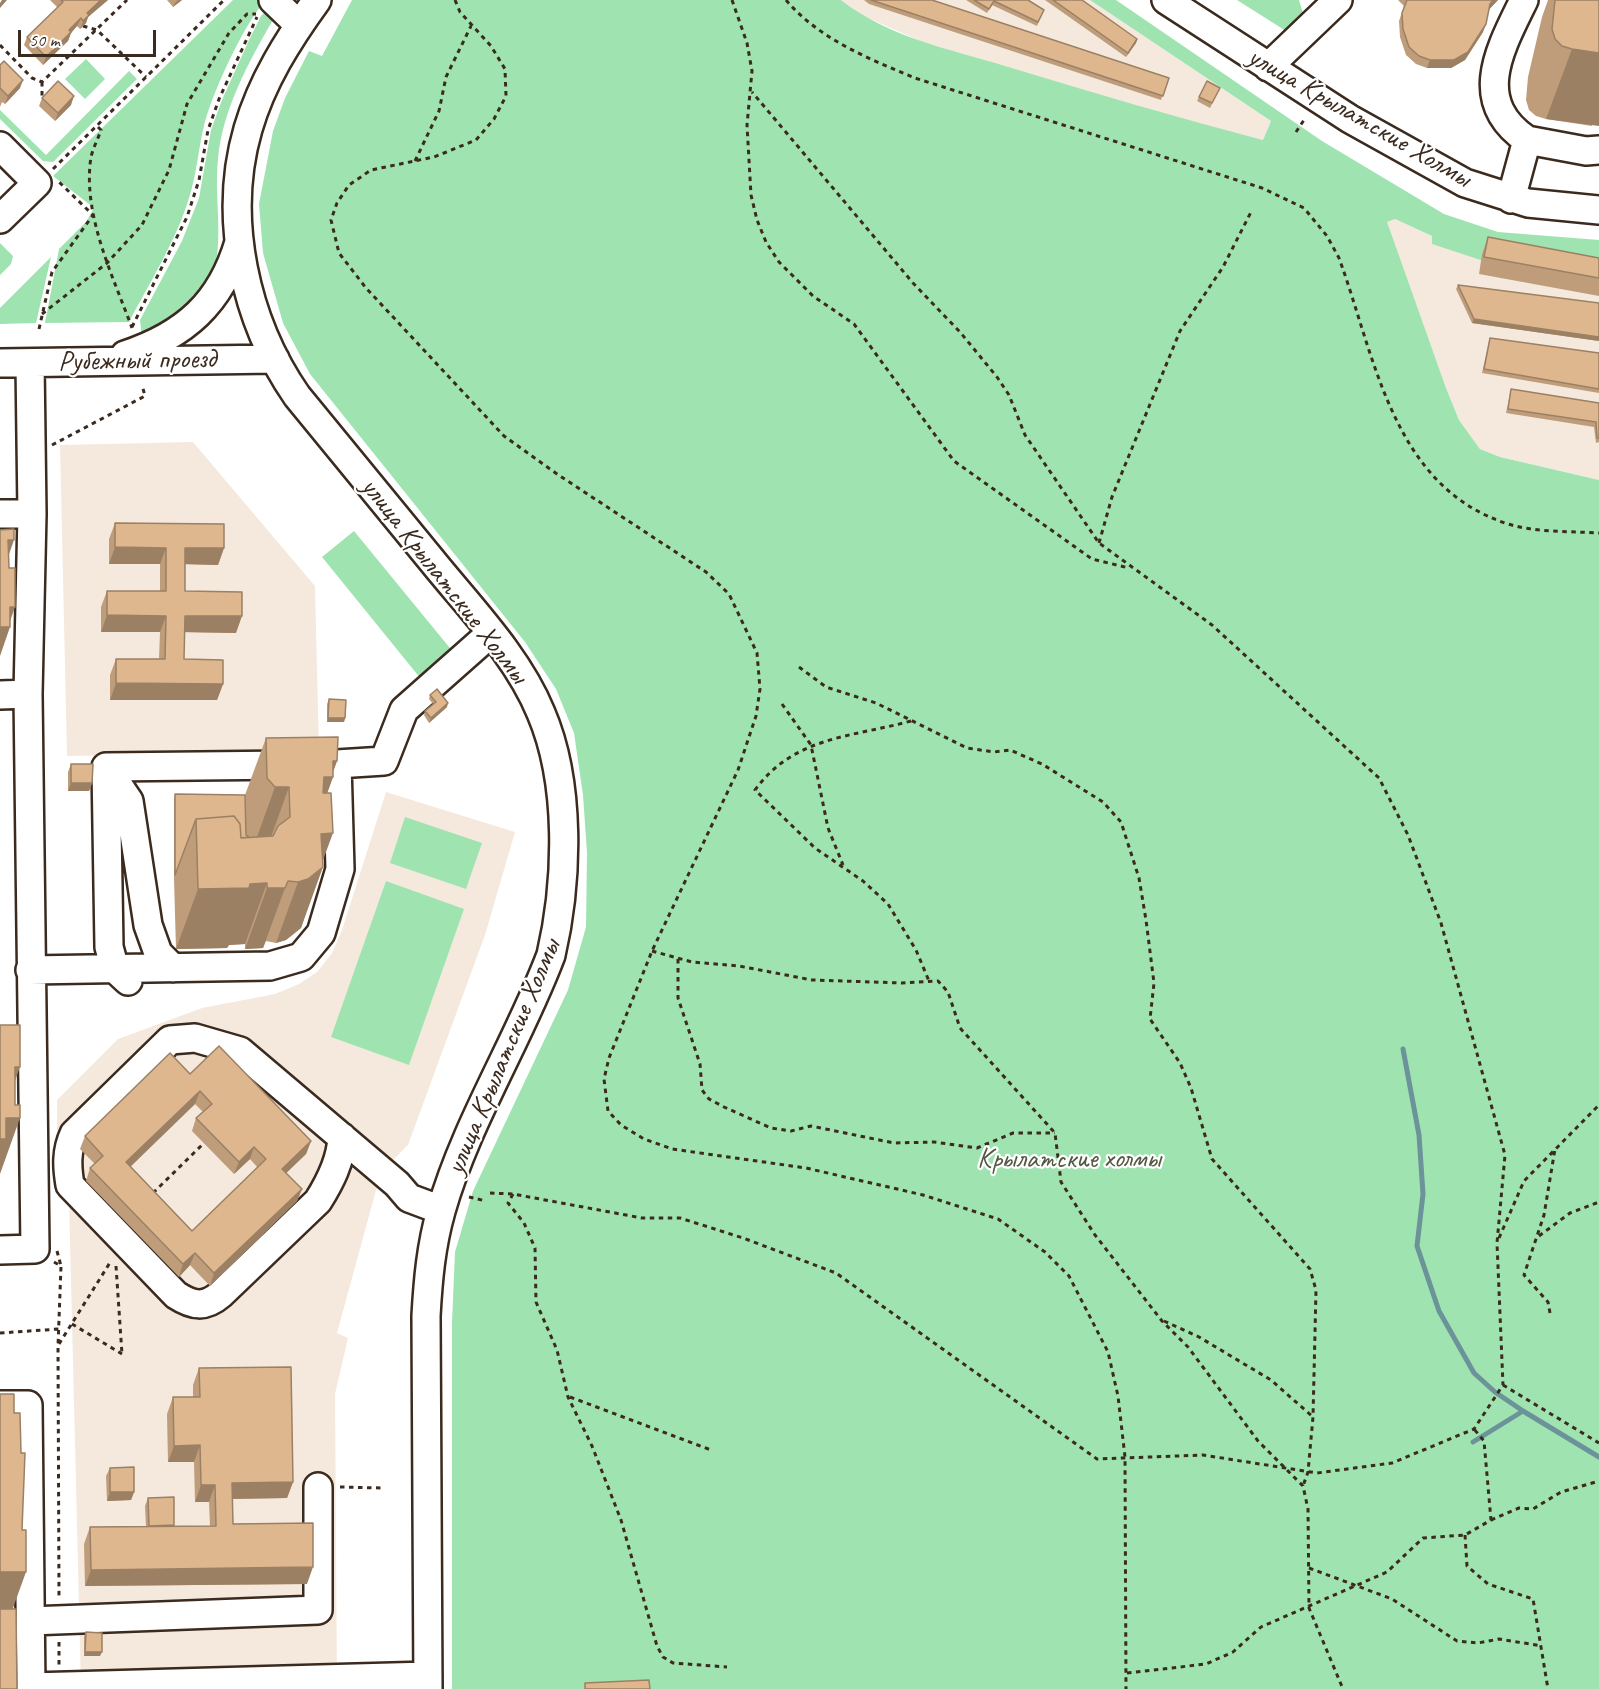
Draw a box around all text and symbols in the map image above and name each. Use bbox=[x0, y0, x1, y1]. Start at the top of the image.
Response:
scale bar bbox=[21, 18, 159, 56]
text: 50 m bbox=[29, 29, 60, 51]
street label: улица Крылатские Холмы bbox=[1241, 40, 1477, 196]
street label: Рубежный проезд bbox=[58, 343, 216, 379]
street label: улица Крылатские Холмы bbox=[353, 471, 535, 691]
street label: улица Крылатские Холмы bbox=[439, 934, 569, 1180]
park label: Крылатские холмы bbox=[977, 1143, 1161, 1177]

